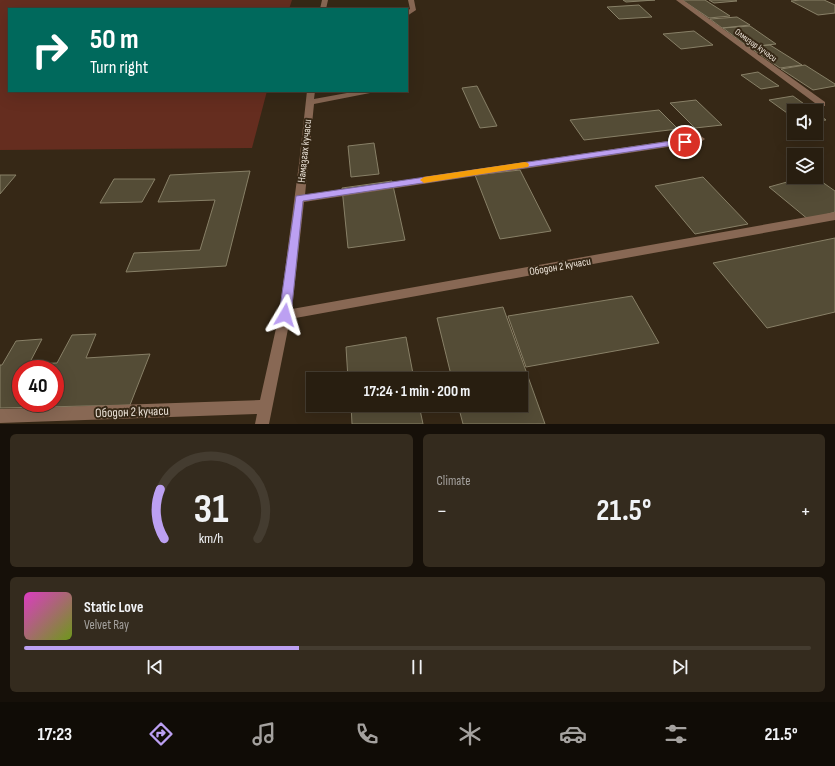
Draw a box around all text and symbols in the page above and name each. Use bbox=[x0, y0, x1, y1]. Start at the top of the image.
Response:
text: 50 m bbox=[90, 23, 139, 56]
icon: right bbox=[24, 24, 76, 76]
street label: Олмизор кучаси bbox=[733, 26, 779, 64]
text: Turn right bbox=[90, 57, 148, 78]
map controls bbox=[787, 104, 823, 184]
button: sound bbox=[787, 104, 823, 140]
street label: Намазгах кучаси bbox=[295, 118, 314, 183]
pin bbox=[668, 125, 702, 159]
icon: arrive bbox=[674, 131, 696, 153]
button: layers bbox=[787, 148, 823, 184]
street label: Ободон 2 кучаси bbox=[528, 255, 592, 278]
position arrow bbox=[264, 294, 306, 336]
speed limit sign: 40 bbox=[12, 360, 64, 412]
text: 17:24 · 1 min · 200 m bbox=[364, 382, 470, 401]
street label: Ободон 2 кучаси bbox=[95, 403, 169, 421]
text: Climate bbox=[437, 473, 470, 489]
text: 31 bbox=[194, 484, 229, 533]
text: 21.5° bbox=[596, 493, 651, 529]
text: − bbox=[437, 498, 447, 525]
text: + bbox=[800, 498, 811, 525]
text: km/h bbox=[199, 529, 224, 546]
text: Static Love bbox=[84, 598, 143, 617]
text: Velvet Ray bbox=[84, 617, 129, 633]
icon: previous bbox=[144, 656, 166, 678]
icon: pause bbox=[406, 656, 428, 678]
icon: next bbox=[669, 656, 691, 678]
icon: directions bbox=[147, 720, 175, 748]
icon: music bbox=[250, 720, 278, 748]
icon: phone bbox=[353, 720, 381, 748]
icon: climate bbox=[456, 720, 484, 748]
icon: car bbox=[559, 720, 587, 748]
icon: filters bbox=[662, 720, 690, 748]
text: 17:23 bbox=[37, 724, 72, 745]
text: 21.5° bbox=[765, 724, 798, 745]

